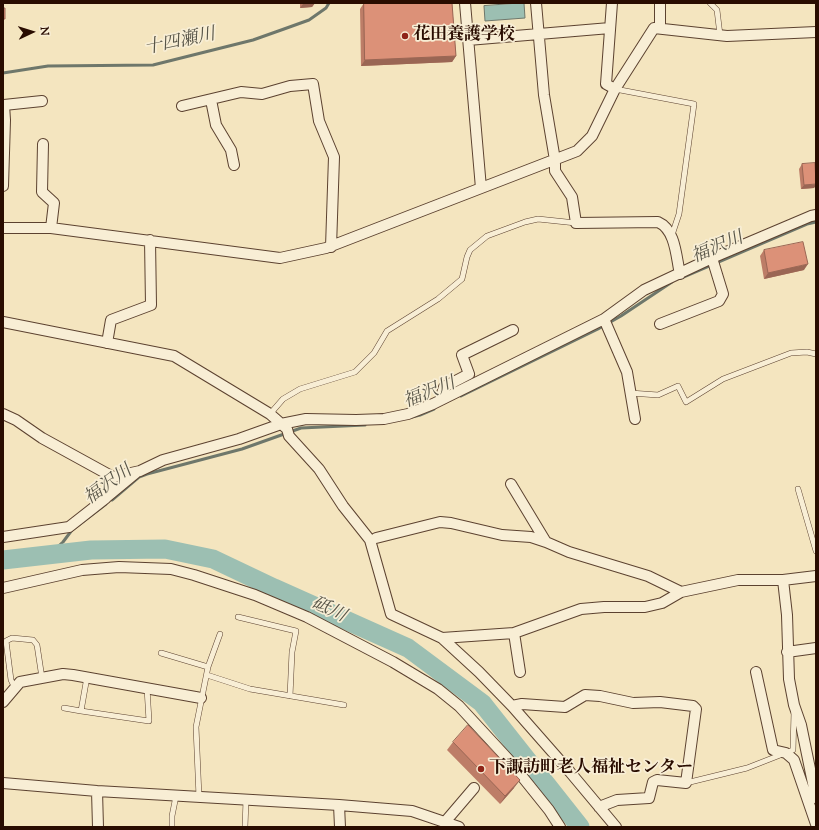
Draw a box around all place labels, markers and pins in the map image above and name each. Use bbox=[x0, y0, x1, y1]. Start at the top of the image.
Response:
place label: 花田養護学校 bbox=[413, 26, 515, 46]
marker: 花田養護学校 bbox=[400, 31, 410, 41]
place label: 下諏訪町老人福祉センター bbox=[489, 759, 693, 779]
marker: 下諏訪町老人福祉センター bbox=[476, 764, 486, 774]

